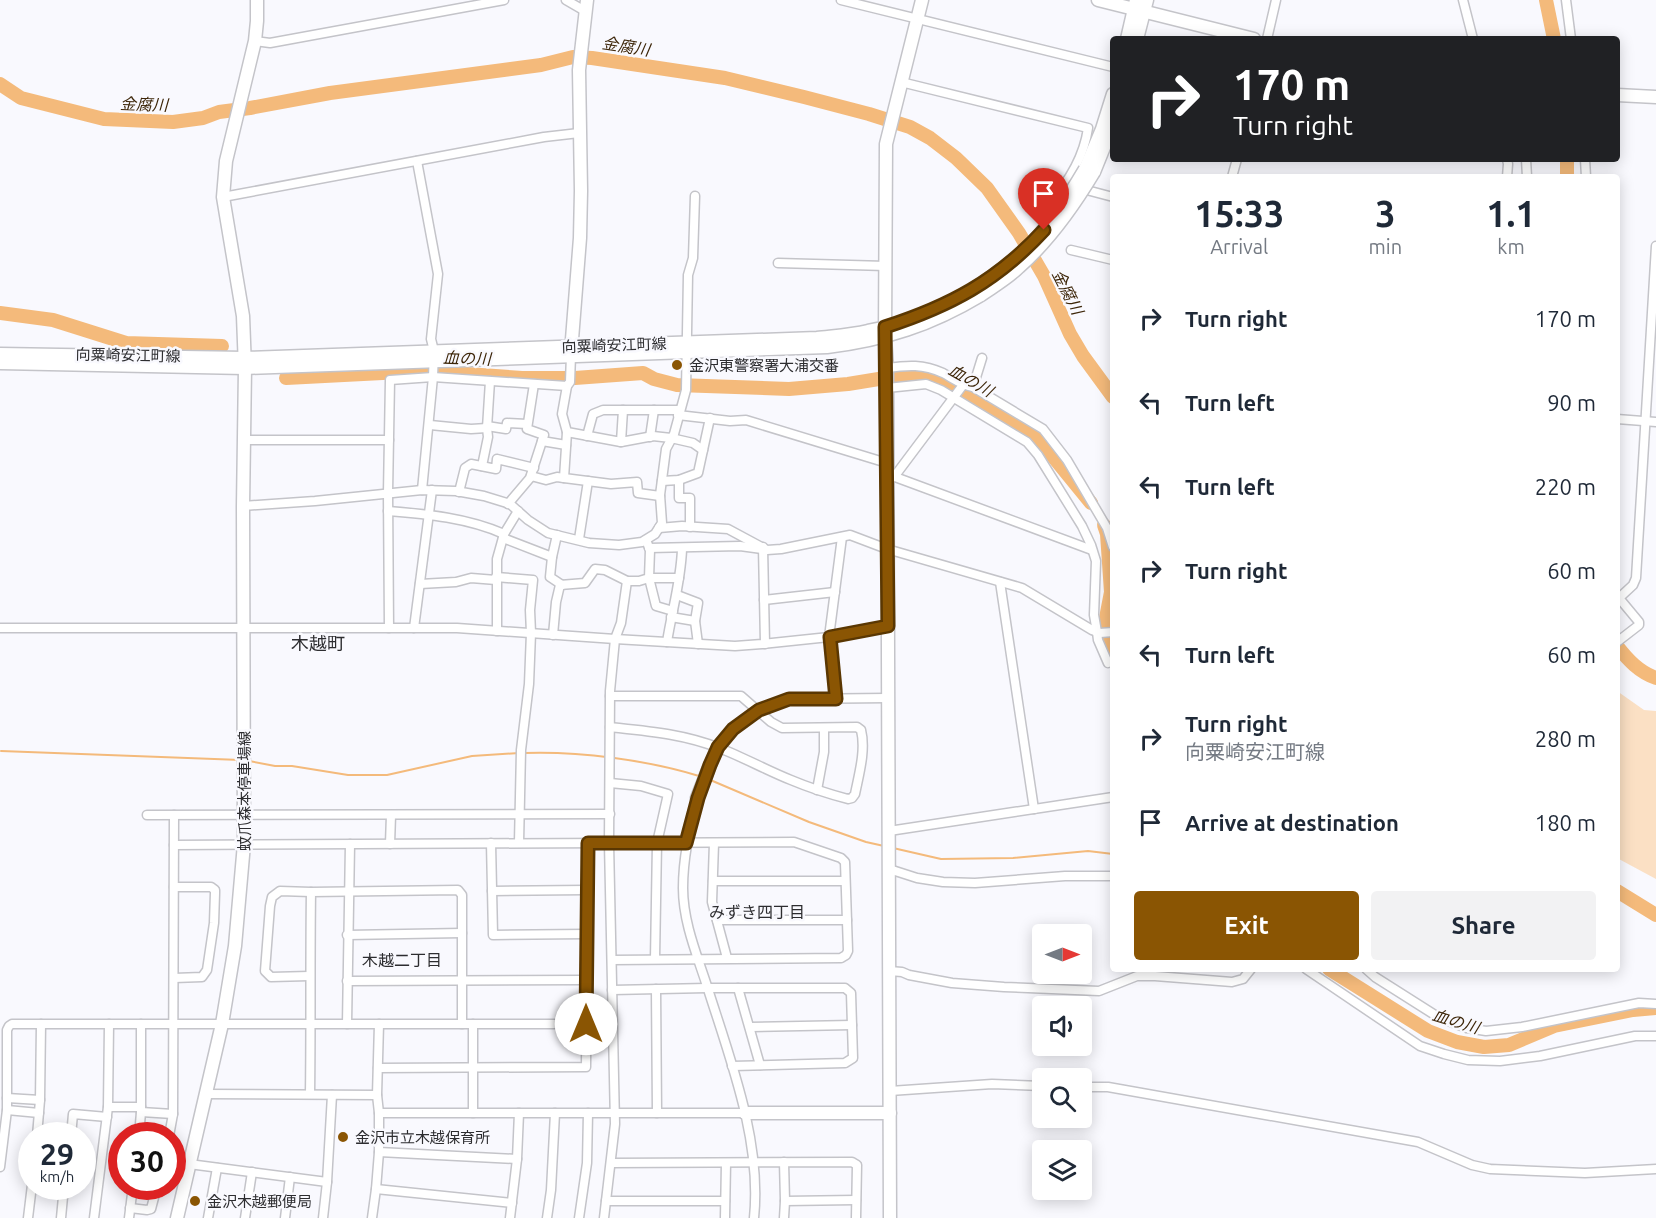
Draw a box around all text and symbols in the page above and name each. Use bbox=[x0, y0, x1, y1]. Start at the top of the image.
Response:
water label: 金腐川 bbox=[601, 33, 653, 59]
icon: right bbox=[1134, 60, 1212, 138]
text: 170 m bbox=[1233, 61, 1350, 108]
water label: 金腐川 bbox=[120, 94, 170, 114]
text: Turn right bbox=[1233, 110, 1353, 140]
pin bbox=[1018, 168, 1069, 230]
icon: arrive bbox=[1027, 177, 1060, 210]
text: 15:33 bbox=[1194, 193, 1284, 234]
text: 3 bbox=[1375, 193, 1395, 234]
text: 1.1 bbox=[1486, 193, 1536, 234]
text: Arrival bbox=[1210, 235, 1268, 258]
text: min bbox=[1369, 235, 1402, 258]
text: km bbox=[1497, 235, 1525, 258]
water label: 金腐川 bbox=[1049, 267, 1088, 319]
icon: right bbox=[1134, 302, 1167, 335]
text: Turn right bbox=[1185, 306, 1287, 331]
text: 170 m bbox=[1535, 306, 1596, 331]
street label: 向粟崎安江町線 bbox=[561, 335, 667, 355]
street label: 向粟崎安江町線 bbox=[75, 346, 181, 364]
water label: 血の川 bbox=[443, 348, 493, 368]
place label: 金沢東警察署大浦交番 bbox=[689, 357, 839, 374]
marker: 金沢東警察署大浦交番 bbox=[670, 358, 684, 372]
water label: 血の川 bbox=[946, 360, 998, 401]
icon: left bbox=[1134, 386, 1167, 419]
text: Turn left bbox=[1185, 390, 1275, 415]
text: 90 m bbox=[1547, 390, 1596, 415]
icon: left bbox=[1134, 470, 1167, 503]
text: Turn left bbox=[1185, 474, 1275, 499]
text: 220 m bbox=[1535, 474, 1596, 499]
icon: right bbox=[1134, 554, 1167, 587]
text: Turn right bbox=[1185, 558, 1287, 583]
text: 60 m bbox=[1547, 558, 1596, 583]
district label: 木越町 bbox=[291, 633, 345, 653]
icon: left bbox=[1134, 638, 1167, 671]
text: Turn left bbox=[1185, 642, 1275, 667]
text: 60 m bbox=[1547, 642, 1596, 667]
text: Turn right bbox=[1185, 711, 1287, 736]
icon: right bbox=[1134, 722, 1167, 755]
text: 280 m bbox=[1535, 726, 1596, 751]
street label: 蚊爪森本停車場線 bbox=[236, 731, 253, 851]
text: 向粟崎安江町線 bbox=[1185, 740, 1325, 763]
icon: arrive bbox=[1134, 806, 1167, 839]
text: Arrive at destination bbox=[1185, 810, 1399, 835]
text: 180 m bbox=[1535, 810, 1596, 835]
button: Exit bbox=[1134, 891, 1359, 960]
button: Share bbox=[1371, 891, 1596, 960]
district label: みずき四丁目 bbox=[709, 903, 805, 921]
north arrow bbox=[1032, 924, 1092, 984]
map controls bbox=[1032, 924, 1092, 1200]
district label: 木越二丁目 bbox=[362, 951, 442, 969]
position arrow bbox=[554, 992, 618, 1056]
button: sound bbox=[1032, 996, 1092, 1056]
water label: 血の川 bbox=[1430, 1005, 1483, 1037]
button: search bbox=[1032, 1068, 1092, 1128]
speed limit sign: 30 bbox=[108, 1122, 186, 1200]
place label: 金沢市立木越保育所 bbox=[355, 1129, 490, 1146]
marker: 金沢市立木越保育所 bbox=[336, 1130, 350, 1144]
text: 29 bbox=[40, 1137, 74, 1171]
button: layers bbox=[1032, 1140, 1092, 1200]
text: km/h bbox=[40, 1168, 74, 1185]
place label: 金沢木越郵便局 bbox=[207, 1193, 312, 1210]
marker: 金沢木越郵便局 bbox=[188, 1194, 202, 1208]

